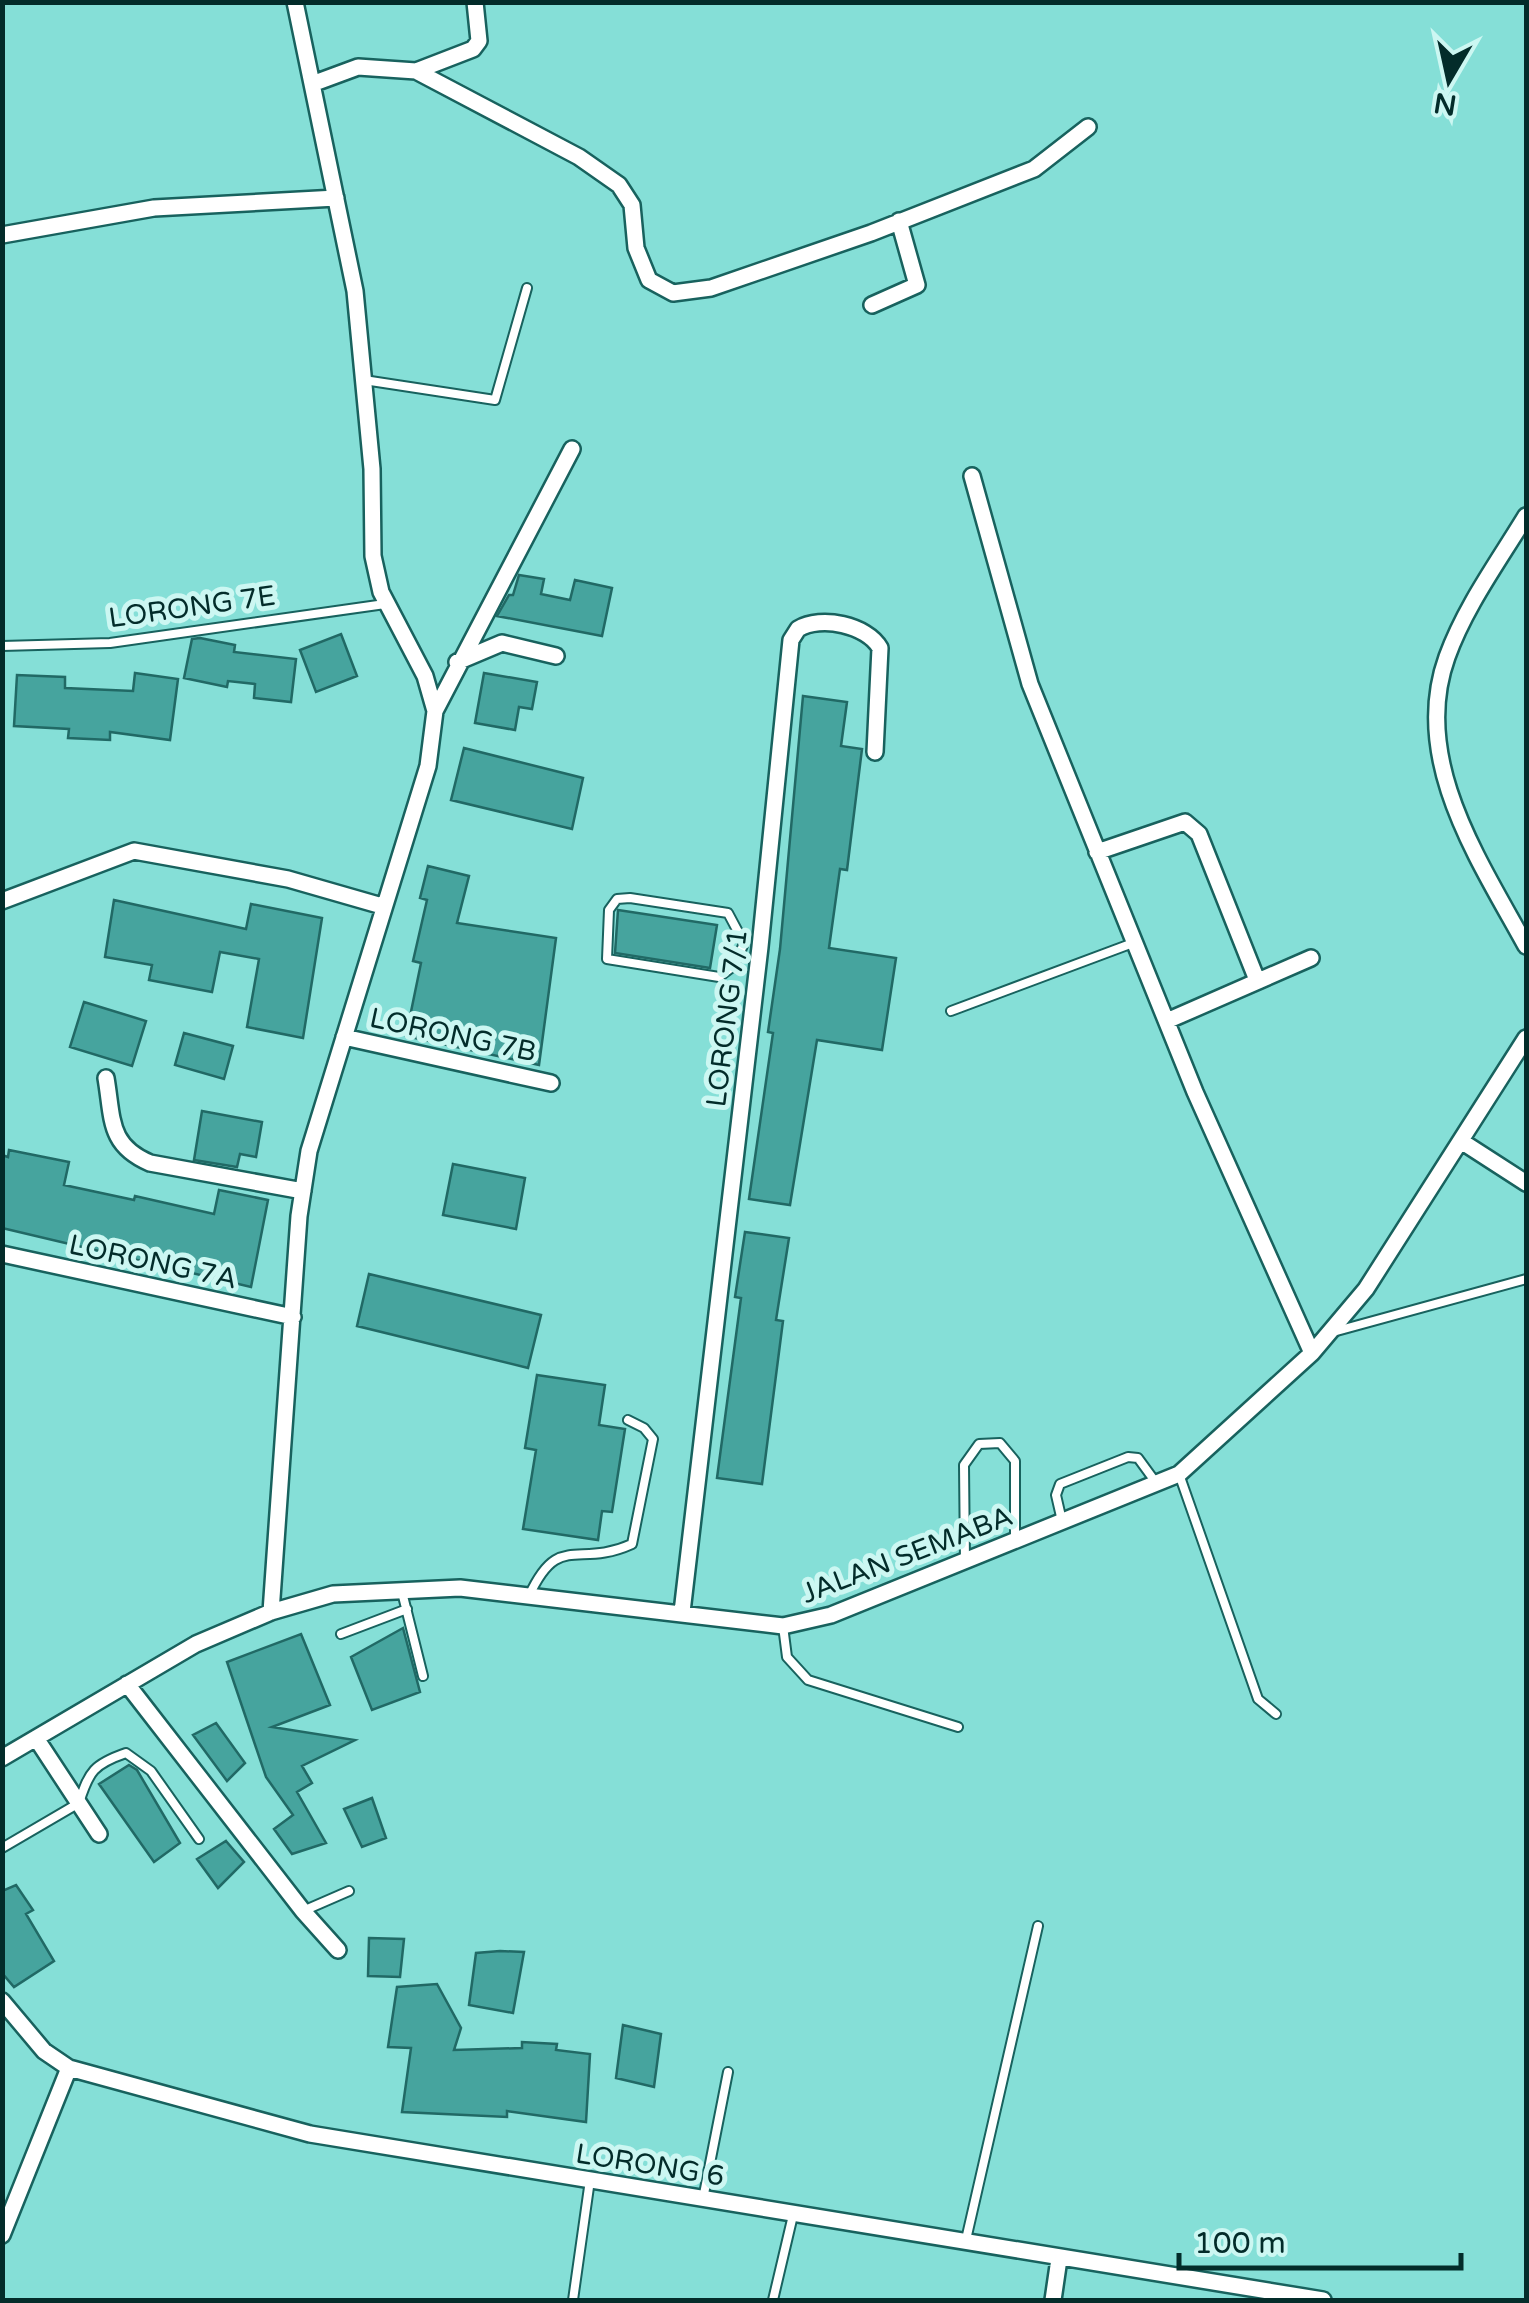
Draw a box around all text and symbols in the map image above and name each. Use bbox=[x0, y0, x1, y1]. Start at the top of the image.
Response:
north arrow bbox=[1399, 30, 1499, 130]
text: N bbox=[1431, 85, 1459, 122]
street label: LORONG 7E bbox=[106, 578, 278, 636]
street label: LORONG 7/1 bbox=[699, 927, 755, 1109]
street label: LORONG 7B bbox=[367, 1001, 539, 1069]
street label: LORONG 7A bbox=[66, 1228, 240, 1296]
street label: JALAN SEMABA bbox=[797, 1499, 1017, 1611]
street label: LORONG 6 bbox=[573, 2136, 727, 2194]
scale bar bbox=[1179, 2208, 1462, 2270]
text: 100 m bbox=[1194, 2225, 1286, 2262]

